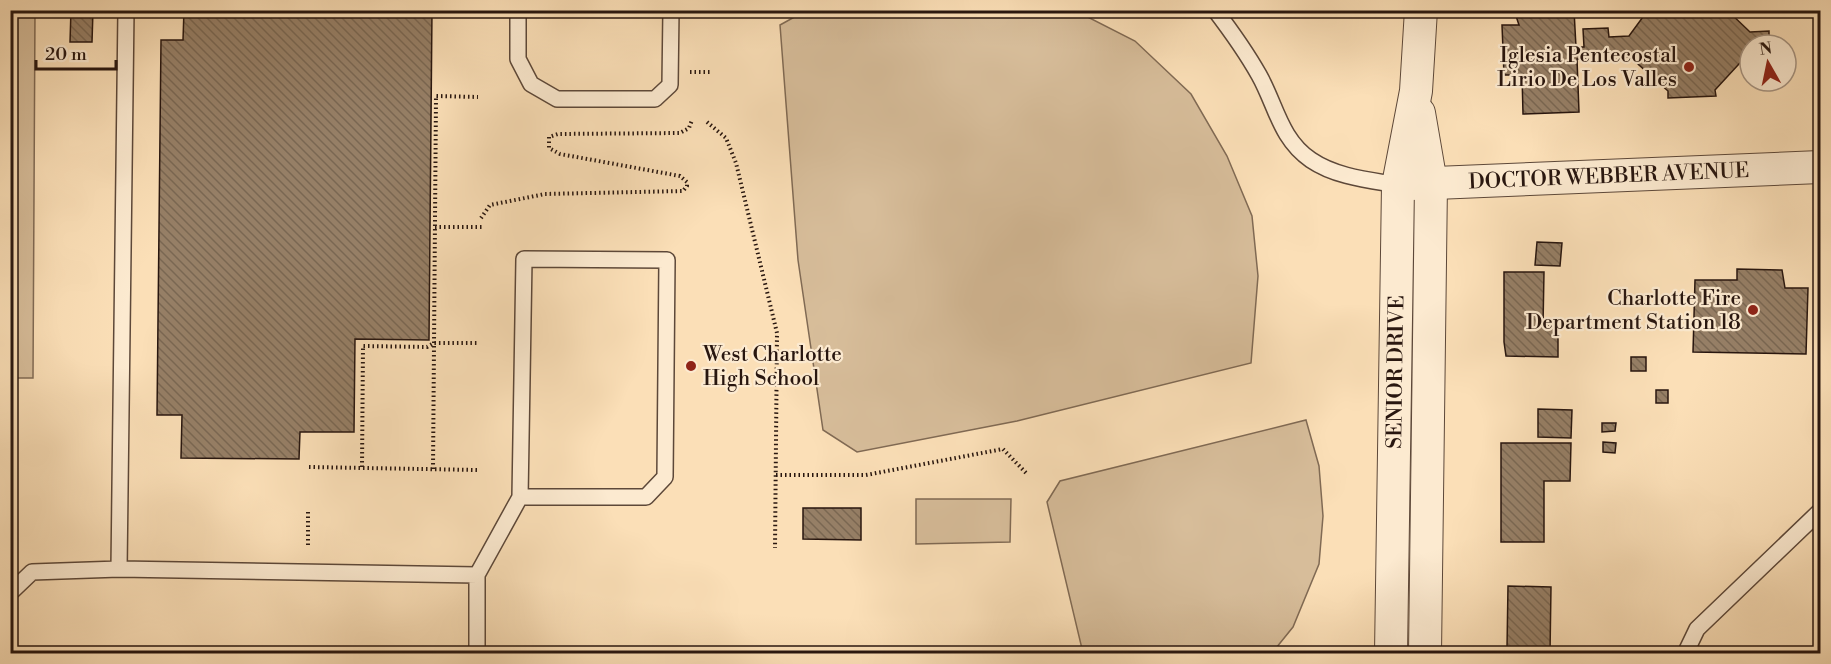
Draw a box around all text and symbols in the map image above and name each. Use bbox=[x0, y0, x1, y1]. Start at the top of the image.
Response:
scale bar bbox=[36, 33, 116, 71]
north arrow bbox=[1738, 33, 1798, 93]
text: N bbox=[1758, 38, 1774, 60]
text: 20 m bbox=[45, 43, 87, 66]
place label: Iglesia Pentecostal Lirio De Los Valles bbox=[1497, 43, 1677, 93]
marker: Iglesia Pentecostal Lirio De Los Valles bbox=[1682, 60, 1696, 74]
street label: DOCTOR WEBBER AVENUE bbox=[1468, 158, 1750, 196]
place label: Charlotte Fire Department Station 18 bbox=[1526, 286, 1741, 336]
street label: SENIOR DRIVE bbox=[1382, 295, 1410, 449]
marker: Charlotte Fire Department Station 18 bbox=[1746, 303, 1760, 317]
place label: West Charlotte High School bbox=[702, 342, 842, 392]
marker: West Charlotte High School bbox=[684, 359, 698, 373]

